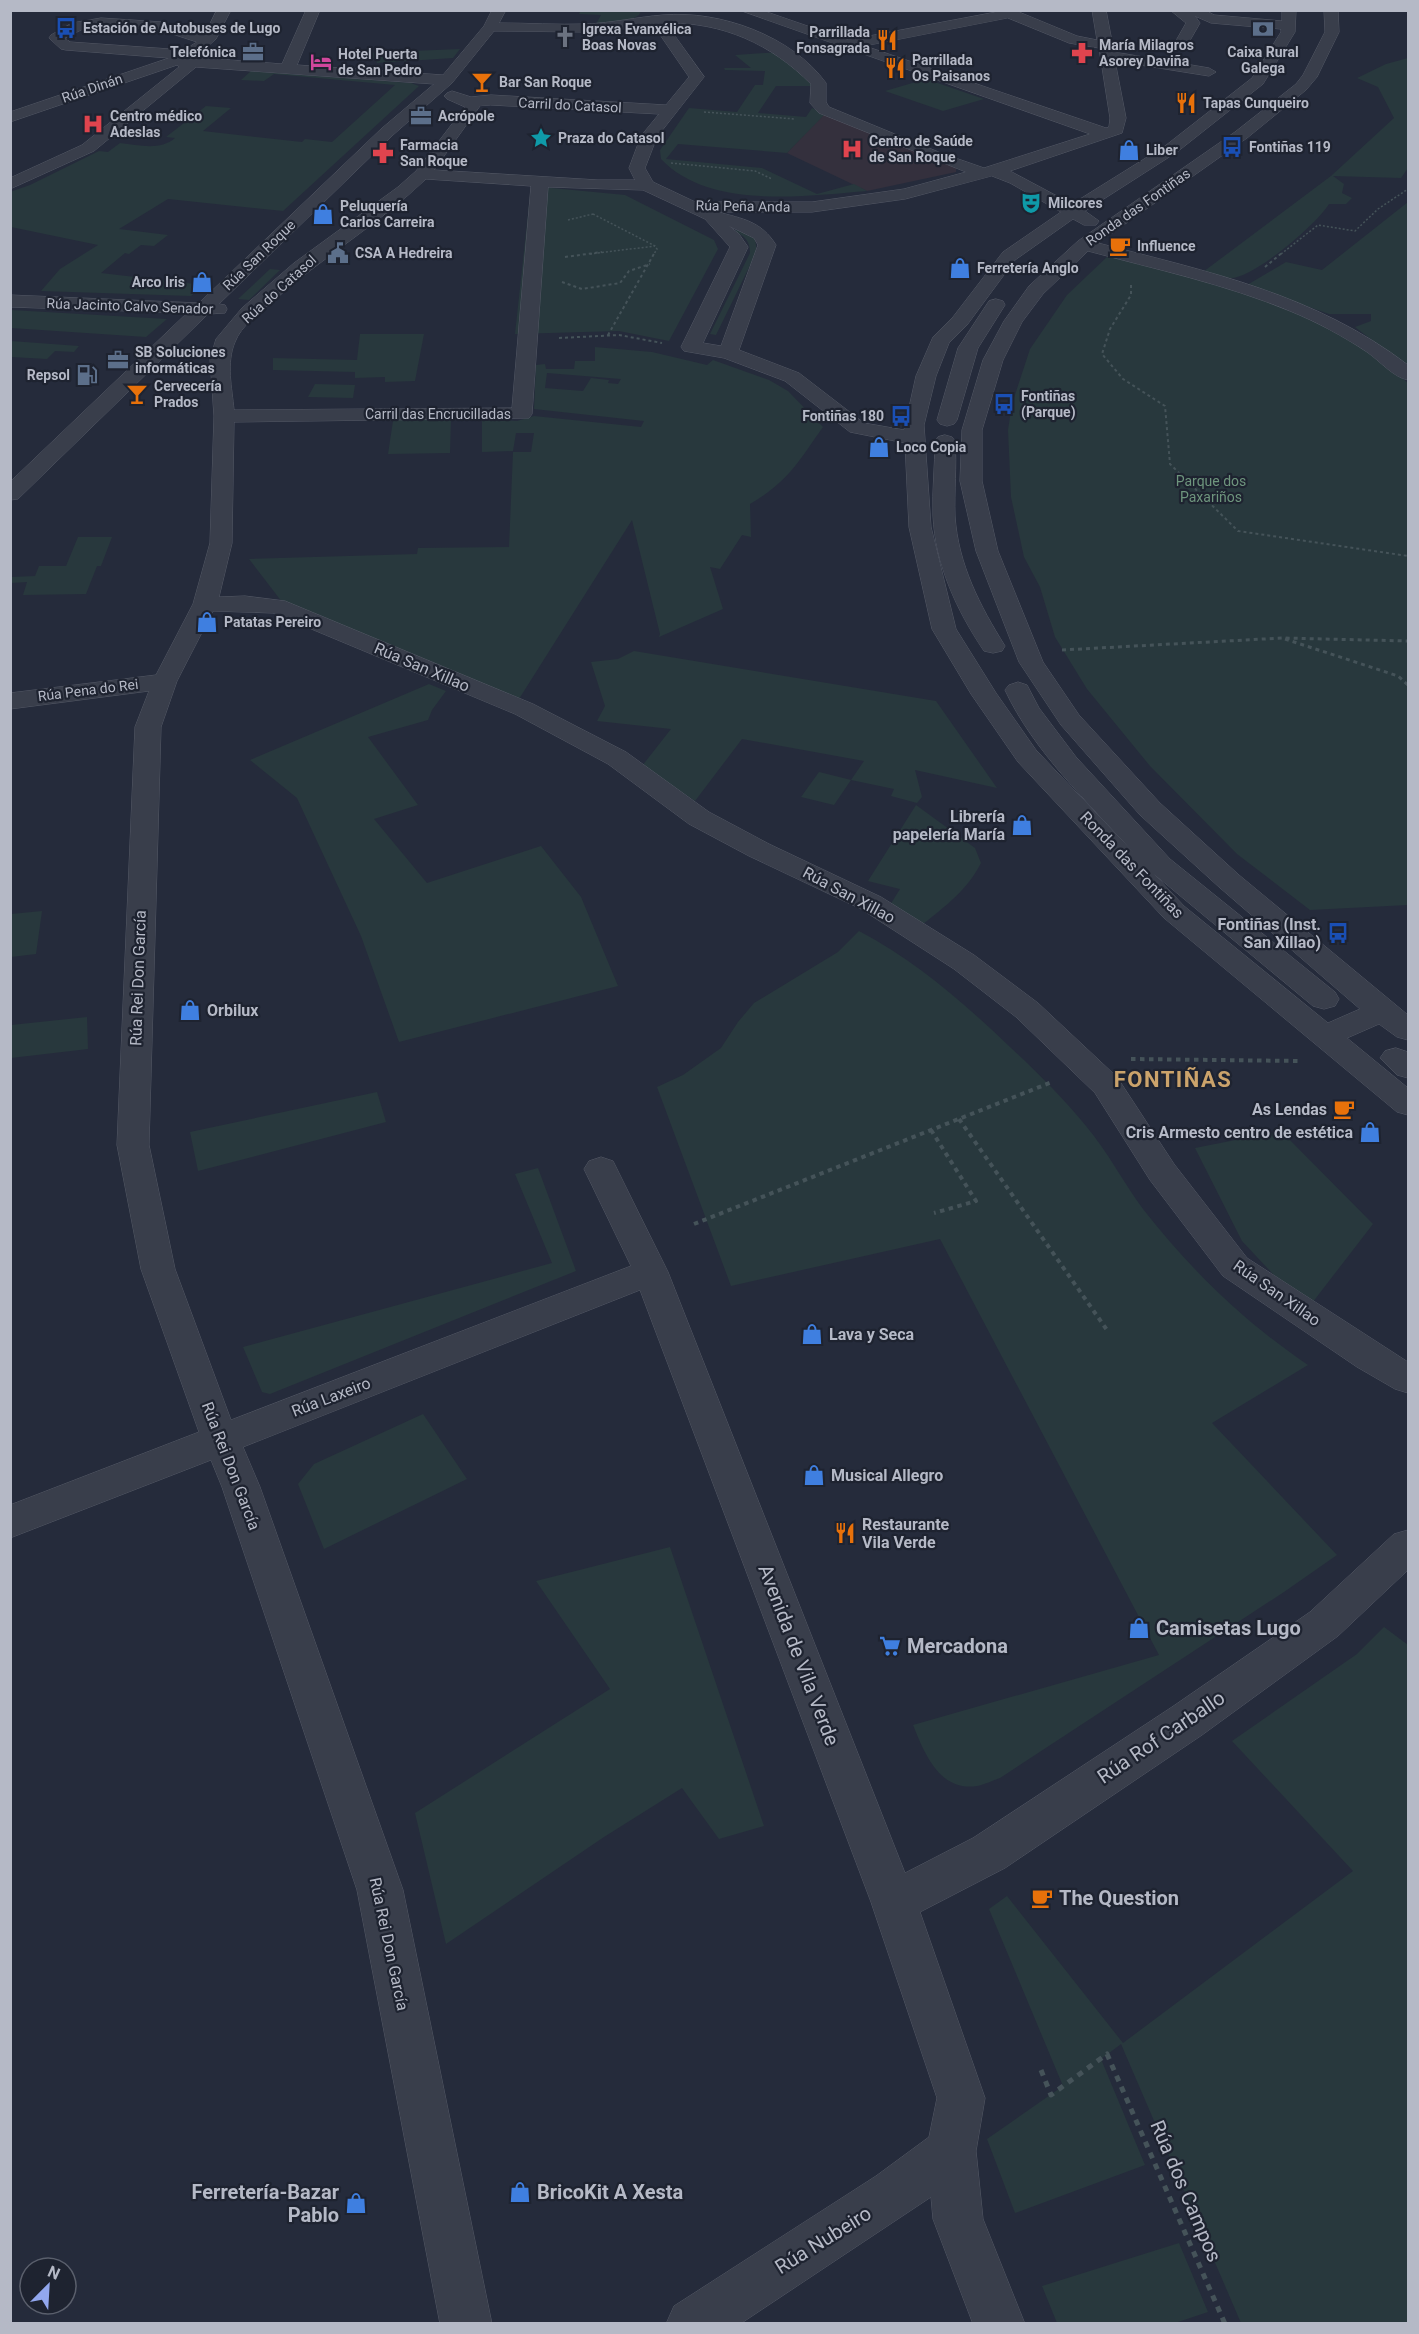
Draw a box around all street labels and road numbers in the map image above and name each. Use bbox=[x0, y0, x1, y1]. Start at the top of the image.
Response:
street label: Rúa Dinán bbox=[60, 70, 124, 106]
street label: Carril do Catasol bbox=[518, 94, 622, 116]
street label: Ronda das Fontiñas bbox=[1083, 165, 1193, 249]
street label: Rúa Peña Anda bbox=[695, 197, 791, 215]
street label: Rúa San Roque bbox=[220, 216, 298, 294]
street label: Rúa do Catasol bbox=[239, 251, 319, 327]
street label: Rúa Jacinto Calvo Senador bbox=[46, 295, 214, 317]
street label: Carril das Encrucilladas bbox=[365, 406, 511, 422]
street label: Rúa San Xillao bbox=[371, 638, 473, 696]
street label: Rúa Pena do Rei bbox=[37, 676, 139, 704]
street label: Ronda das Fontiñas bbox=[1076, 808, 1188, 922]
street label: Rúa San Xillao bbox=[800, 863, 898, 927]
street label: Rúa Rei Don García bbox=[126, 910, 150, 1046]
street label: Rúa San Xillao bbox=[1230, 1256, 1324, 1330]
street label: Rúa Laxeiro bbox=[289, 1373, 373, 1421]
street label: Rúa Rei Don García bbox=[198, 1399, 264, 1533]
street label: Avenida de Vila Verde bbox=[753, 1561, 845, 1749]
street label: Rúa Rof Carballo bbox=[1093, 1685, 1229, 1789]
street label: Rúa Rei Don García bbox=[366, 1876, 412, 2012]
street label: Rúa dos Campos bbox=[1145, 2117, 1227, 2265]
street label: Rúa Nubeiro bbox=[770, 2201, 876, 2279]

